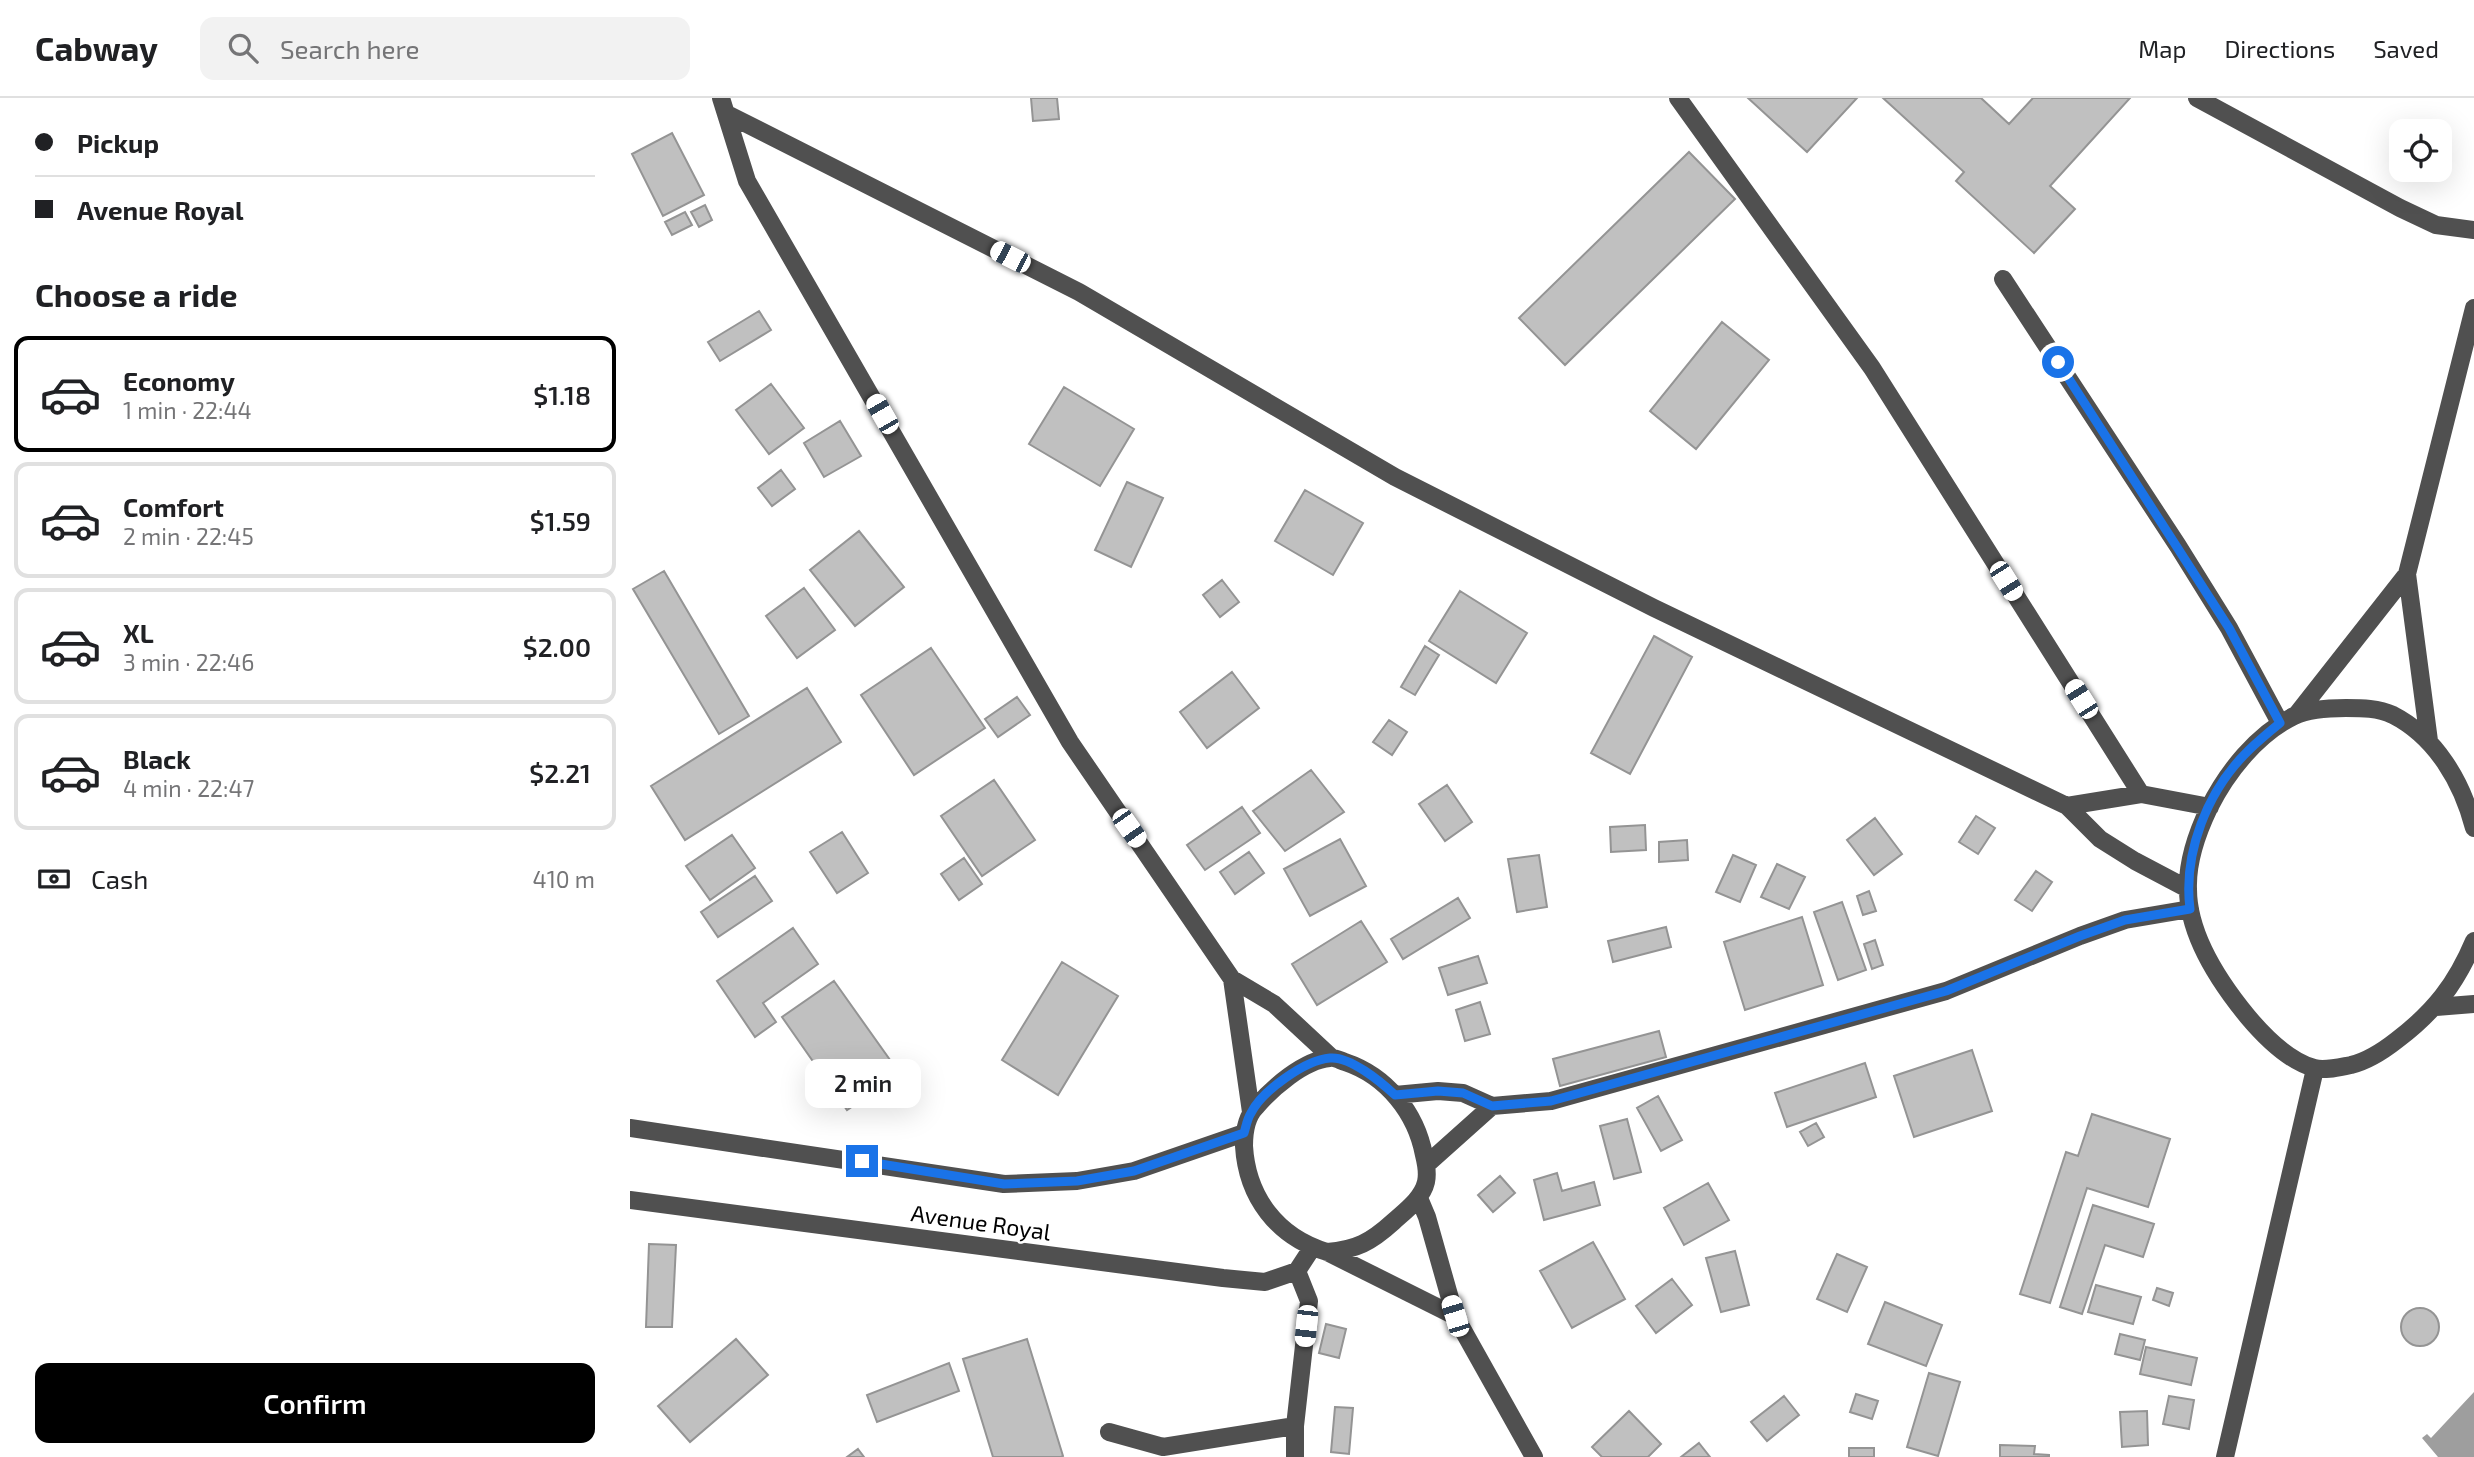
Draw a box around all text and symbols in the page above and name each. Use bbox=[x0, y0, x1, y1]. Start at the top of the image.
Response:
search box bbox=[200, 17, 690, 80]
text: Cabway bbox=[35, 28, 158, 68]
icon: search bbox=[224, 29, 262, 67]
text: Search here bbox=[280, 33, 420, 64]
text: Map bbox=[2138, 34, 2186, 63]
text: Directions bbox=[2224, 34, 2335, 63]
text: Saved bbox=[2373, 34, 2439, 63]
map controls bbox=[2389, 119, 2452, 182]
button: locate bbox=[2389, 119, 2452, 182]
text: Pickup bbox=[77, 127, 159, 158]
text: Avenue Royal bbox=[77, 194, 244, 225]
car bbox=[987, 238, 1034, 276]
text: Choose a ride bbox=[35, 275, 238, 313]
route start bbox=[2042, 346, 2074, 378]
icon: car bbox=[39, 363, 102, 426]
text: Economy bbox=[123, 365, 235, 396]
text: $1.18 bbox=[533, 379, 591, 410]
car bbox=[863, 391, 902, 437]
text: 1 min · 22:44 bbox=[123, 396, 252, 424]
icon: car bbox=[39, 489, 102, 552]
text: Comfort bbox=[123, 491, 224, 522]
text: $1.59 bbox=[530, 505, 591, 536]
text: 2 min · 22:45 bbox=[123, 522, 254, 550]
car bbox=[1986, 558, 2027, 604]
icon: car bbox=[39, 615, 102, 678]
text: XL bbox=[123, 617, 154, 648]
text: $2.00 bbox=[523, 631, 591, 662]
text: 3 min · 22:46 bbox=[123, 648, 254, 676]
car bbox=[2061, 676, 2102, 722]
icon: car bbox=[39, 741, 102, 804]
text: Black bbox=[123, 743, 191, 774]
text: $2.21 bbox=[529, 757, 591, 788]
text: 4 min · 22:47 bbox=[123, 774, 254, 802]
car bbox=[1109, 805, 1150, 851]
icon: cash bbox=[35, 860, 73, 898]
text: Cash bbox=[91, 863, 148, 894]
text: 410 m bbox=[533, 865, 595, 893]
callout: 2 min bbox=[804, 1060, 920, 1108]
text: 2 min bbox=[834, 1069, 892, 1097]
route end bbox=[846, 1145, 878, 1177]
street label: Avenue Royal bbox=[909, 1198, 1053, 1246]
car bbox=[1439, 1293, 1472, 1339]
car bbox=[1294, 1304, 1319, 1348]
button: Confirm bbox=[35, 1363, 595, 1443]

